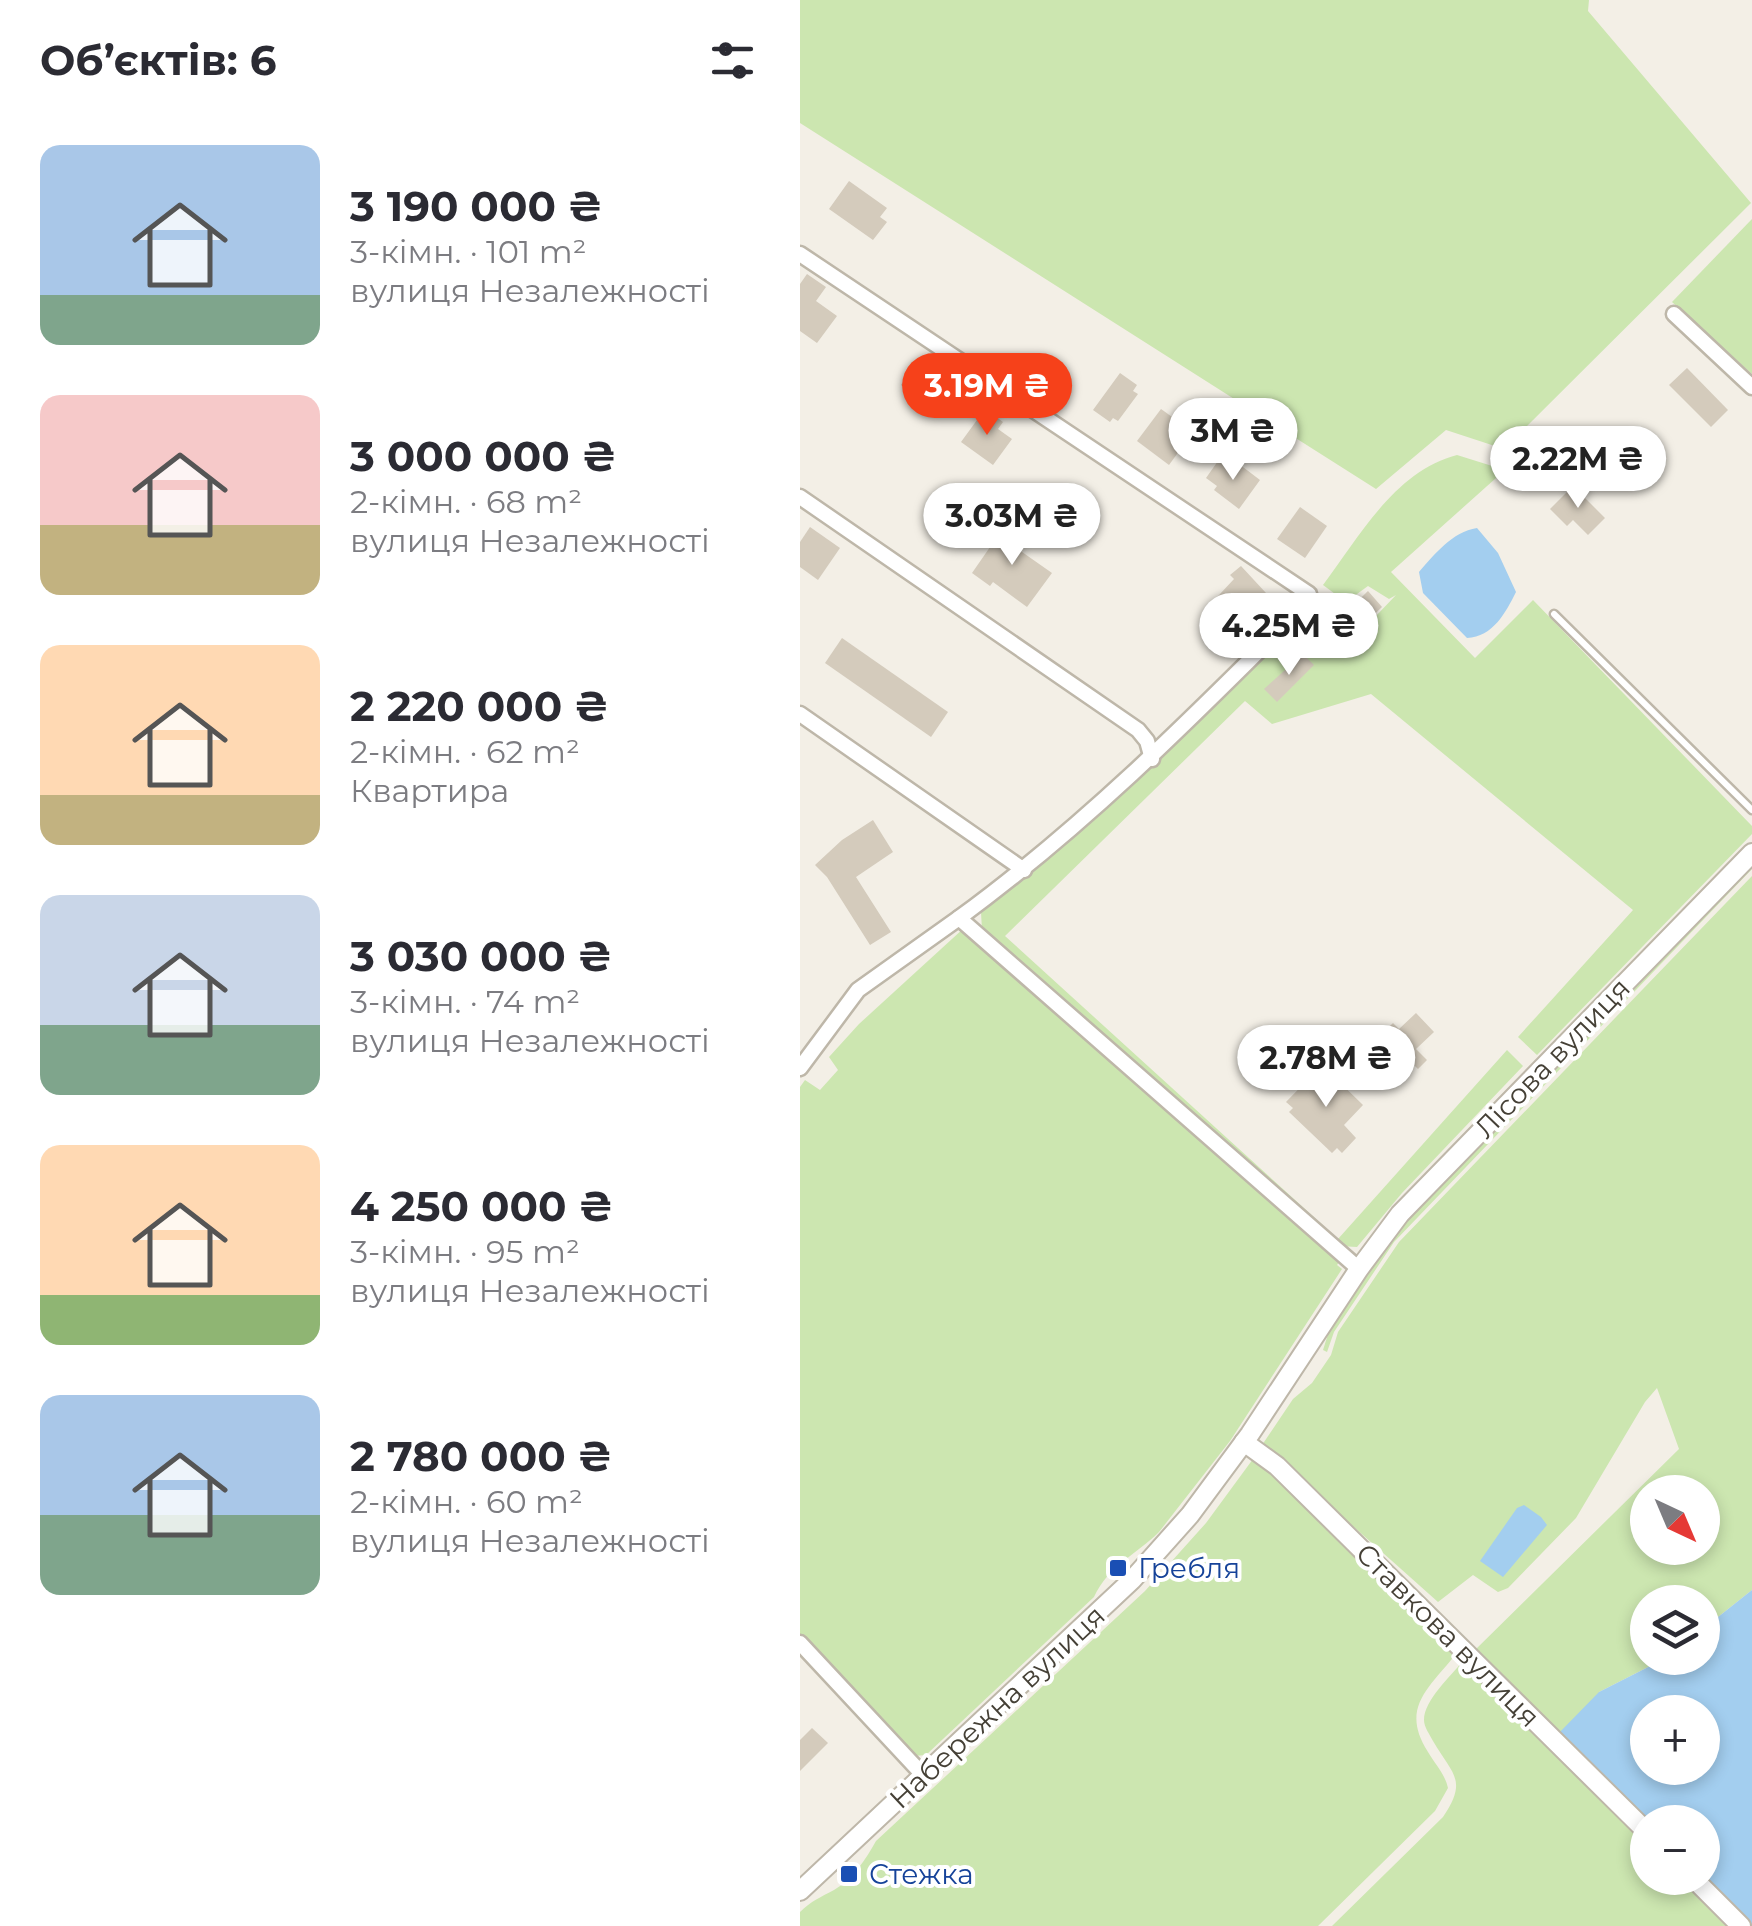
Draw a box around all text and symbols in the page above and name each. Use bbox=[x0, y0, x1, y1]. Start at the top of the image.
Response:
icon: filters bbox=[705, 33, 760, 88]
text: Об’єктів: 6 bbox=[40, 34, 276, 86]
text: 3 190 000 ₴ bbox=[350, 180, 603, 232]
icon: home bbox=[120, 185, 240, 305]
text: 3-кімн. · 101 m² bbox=[350, 232, 586, 271]
text: вулиця Незалежності bbox=[350, 271, 710, 310]
pin: 3.19M ₴ bbox=[895, 353, 1079, 438]
text: 3.19M ₴ bbox=[924, 366, 1050, 405]
pin: 3M ₴ bbox=[1174, 398, 1292, 483]
text: 3M ₴ bbox=[1191, 411, 1276, 450]
pin: 2.22M ₴ bbox=[1486, 426, 1670, 511]
text: 3 000 000 ₴ bbox=[350, 430, 616, 482]
icon: home bbox=[120, 435, 240, 555]
text: 2.22M ₴ bbox=[1512, 439, 1644, 478]
text: 2-кімн. · 68 m² bbox=[350, 482, 582, 521]
pin: 3.03M ₴ bbox=[920, 483, 1104, 568]
text: 3.03M ₴ bbox=[945, 496, 1079, 535]
text: вулиця Незалежності bbox=[350, 521, 710, 560]
pin: 4.25M ₴ bbox=[1197, 593, 1381, 678]
text: 4.25M ₴ bbox=[1221, 606, 1357, 645]
text: 2 220 000 ₴ bbox=[350, 680, 609, 732]
icon: home bbox=[120, 685, 240, 805]
text: 2-кімн. · 62 m² bbox=[350, 732, 580, 771]
text: Квартира bbox=[350, 771, 509, 810]
text: 3 030 000 ₴ bbox=[350, 930, 612, 982]
icon: home bbox=[120, 935, 240, 1055]
street label: Лісова вулиця bbox=[1467, 971, 1637, 1145]
text: 3-кімн. · 74 m² bbox=[350, 982, 580, 1021]
text: вулиця Незалежності bbox=[350, 1021, 710, 1060]
pin: 2.78M ₴ bbox=[1234, 1025, 1418, 1110]
text: 2.78M ₴ bbox=[1259, 1038, 1393, 1077]
text: 4 250 000 ₴ bbox=[350, 1180, 613, 1232]
icon: home bbox=[120, 1185, 240, 1305]
text: 3-кімн. · 95 m² bbox=[350, 1232, 580, 1271]
text: вулиця Незалежності bbox=[350, 1271, 710, 1310]
text: 2 780 000 ₴ bbox=[350, 1430, 612, 1482]
icon: home bbox=[120, 1435, 240, 1555]
north arrow bbox=[1630, 1475, 1720, 1565]
map controls bbox=[1630, 1475, 1720, 1895]
text: 2-кімн. · 60 m² bbox=[350, 1482, 583, 1521]
text: вулиця Незалежності bbox=[350, 1521, 710, 1560]
street label: Ставкова вулиця bbox=[1349, 1536, 1547, 1734]
place label: Гребля bbox=[1138, 1551, 1240, 1585]
marker: Гребля bbox=[1107, 1557, 1129, 1579]
button: layers bbox=[1630, 1585, 1720, 1675]
street label: Набережна вулиця bbox=[882, 1598, 1112, 1816]
button: + bbox=[1630, 1695, 1720, 1785]
button: − bbox=[1630, 1805, 1720, 1895]
place label: Стежка bbox=[869, 1857, 974, 1891]
marker: Стежка bbox=[838, 1863, 860, 1885]

